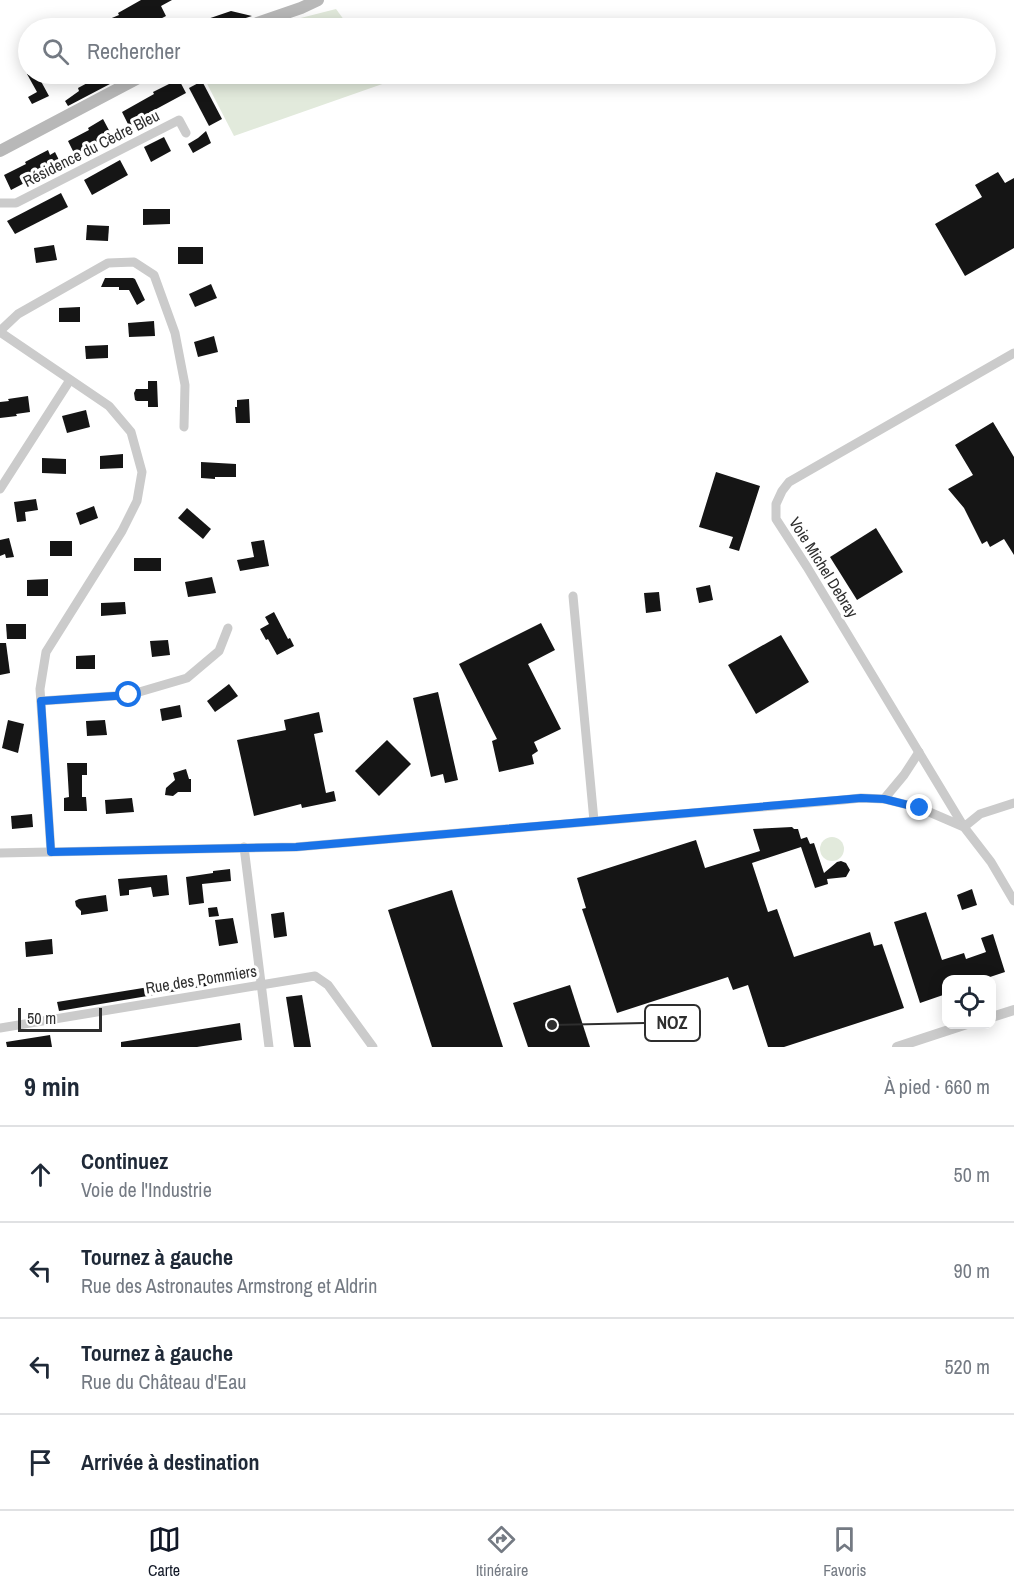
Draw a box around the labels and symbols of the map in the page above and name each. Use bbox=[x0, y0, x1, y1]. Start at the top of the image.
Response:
street label: Résidence du Cèdre Bleu bbox=[19, 104, 163, 192]
street label: Voie Michel Debray bbox=[784, 513, 864, 622]
route start bbox=[115, 681, 141, 707]
route end bbox=[906, 794, 932, 820]
street label: Rue des Pommiers bbox=[144, 959, 258, 999]
scale bar bbox=[18, 1005, 102, 1032]
callout: NOZ bbox=[645, 1005, 700, 1041]
text: NOZ bbox=[656, 1010, 688, 1035]

